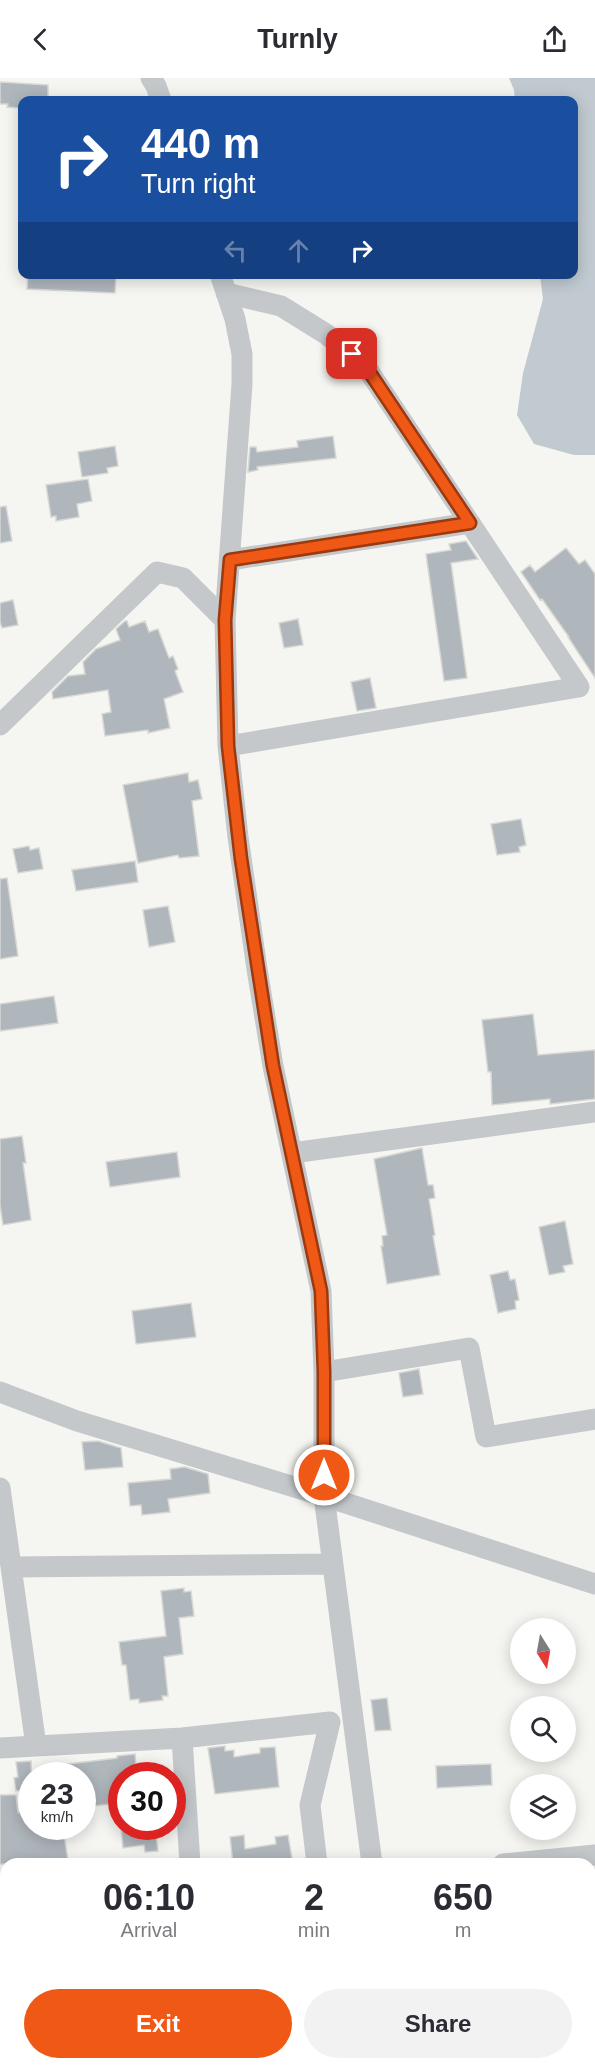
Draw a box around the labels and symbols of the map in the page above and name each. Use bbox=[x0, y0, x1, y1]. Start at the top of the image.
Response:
pin bbox=[326, 328, 377, 379]
position arrow bbox=[292, 1443, 356, 1507]
north arrow bbox=[510, 1618, 576, 1684]
speed limit sign: 30 bbox=[108, 1762, 186, 1840]

